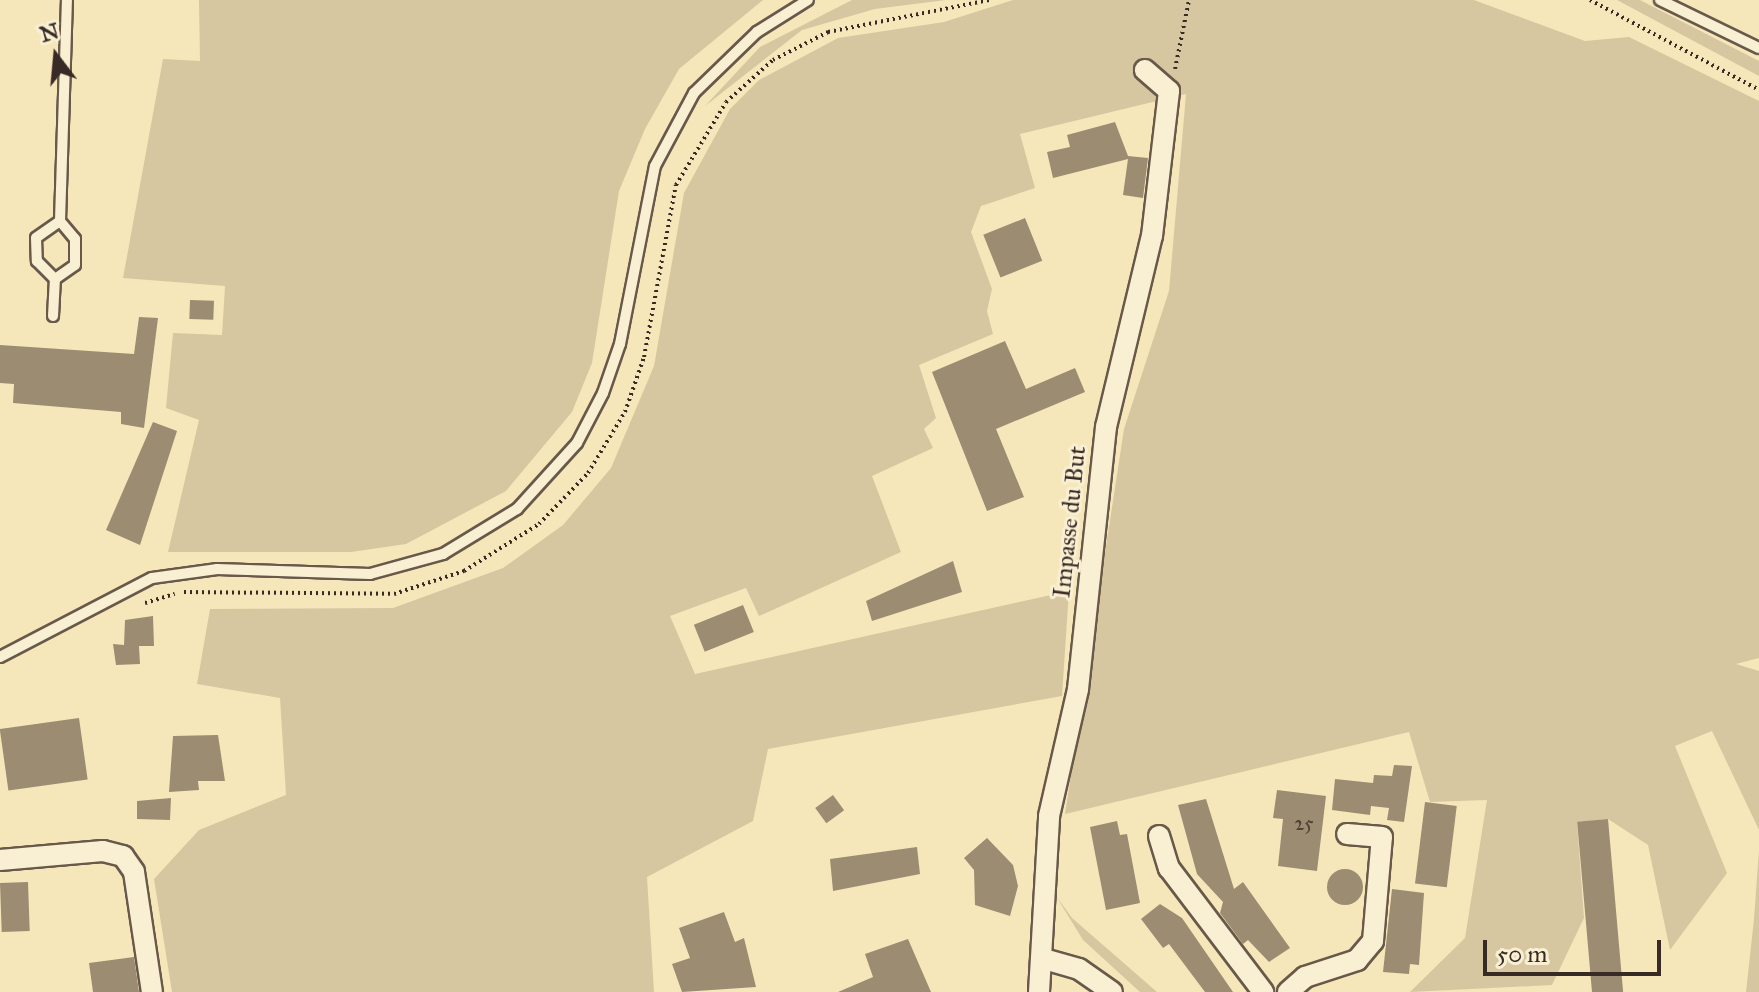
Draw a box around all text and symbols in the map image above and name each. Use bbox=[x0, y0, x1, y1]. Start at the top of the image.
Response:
north arrow bbox=[16, 16, 96, 96]
text: N bbox=[37, 17, 62, 48]
street label: Impasse du But bbox=[1048, 445, 1092, 599]
house number: 25 bbox=[1294, 811, 1314, 835]
scale bar bbox=[1487, 924, 1665, 974]
text: 50 m bbox=[1497, 939, 1547, 969]

